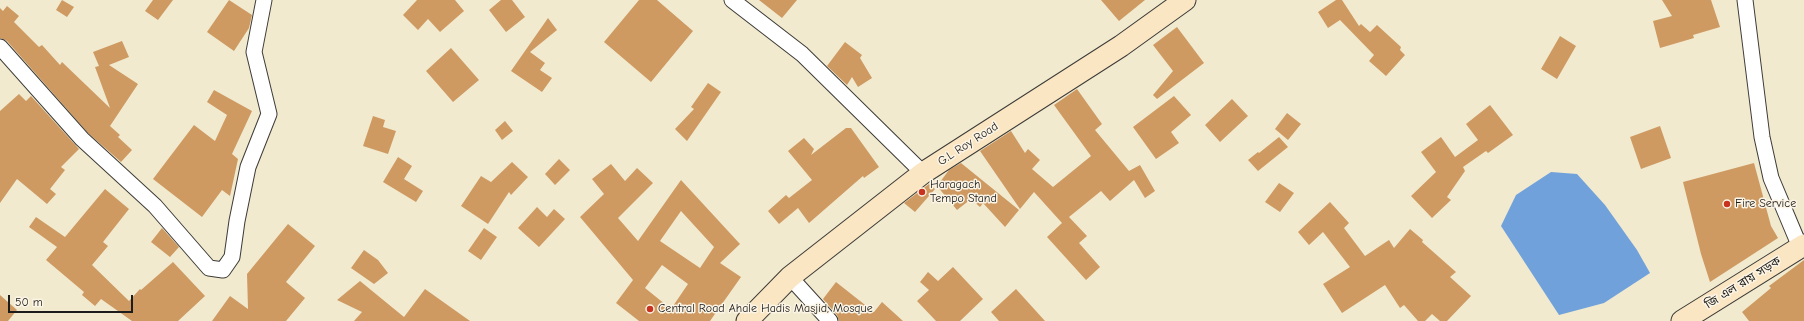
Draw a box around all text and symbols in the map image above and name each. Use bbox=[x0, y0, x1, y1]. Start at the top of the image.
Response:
street label: G.L Roy Road bbox=[935, 119, 1001, 169]
place label: Haragach Tempo Stand bbox=[930, 178, 997, 206]
marker: Haragach Tempo Stand bbox=[917, 187, 927, 197]
place label: Fire Service bbox=[1735, 197, 1796, 211]
marker: Fire Service bbox=[1722, 199, 1732, 209]
street label: জি এল রায় সড়ক bbox=[1702, 254, 1784, 312]
scale bar bbox=[10, 287, 135, 313]
text: 50 m bbox=[15, 295, 43, 309]
place label: Central Road Ahale Hadis Masjid, Mosque bbox=[658, 302, 873, 316]
marker: Central Road Ahale Hadis Masjid, Mosque bbox=[645, 304, 655, 314]

